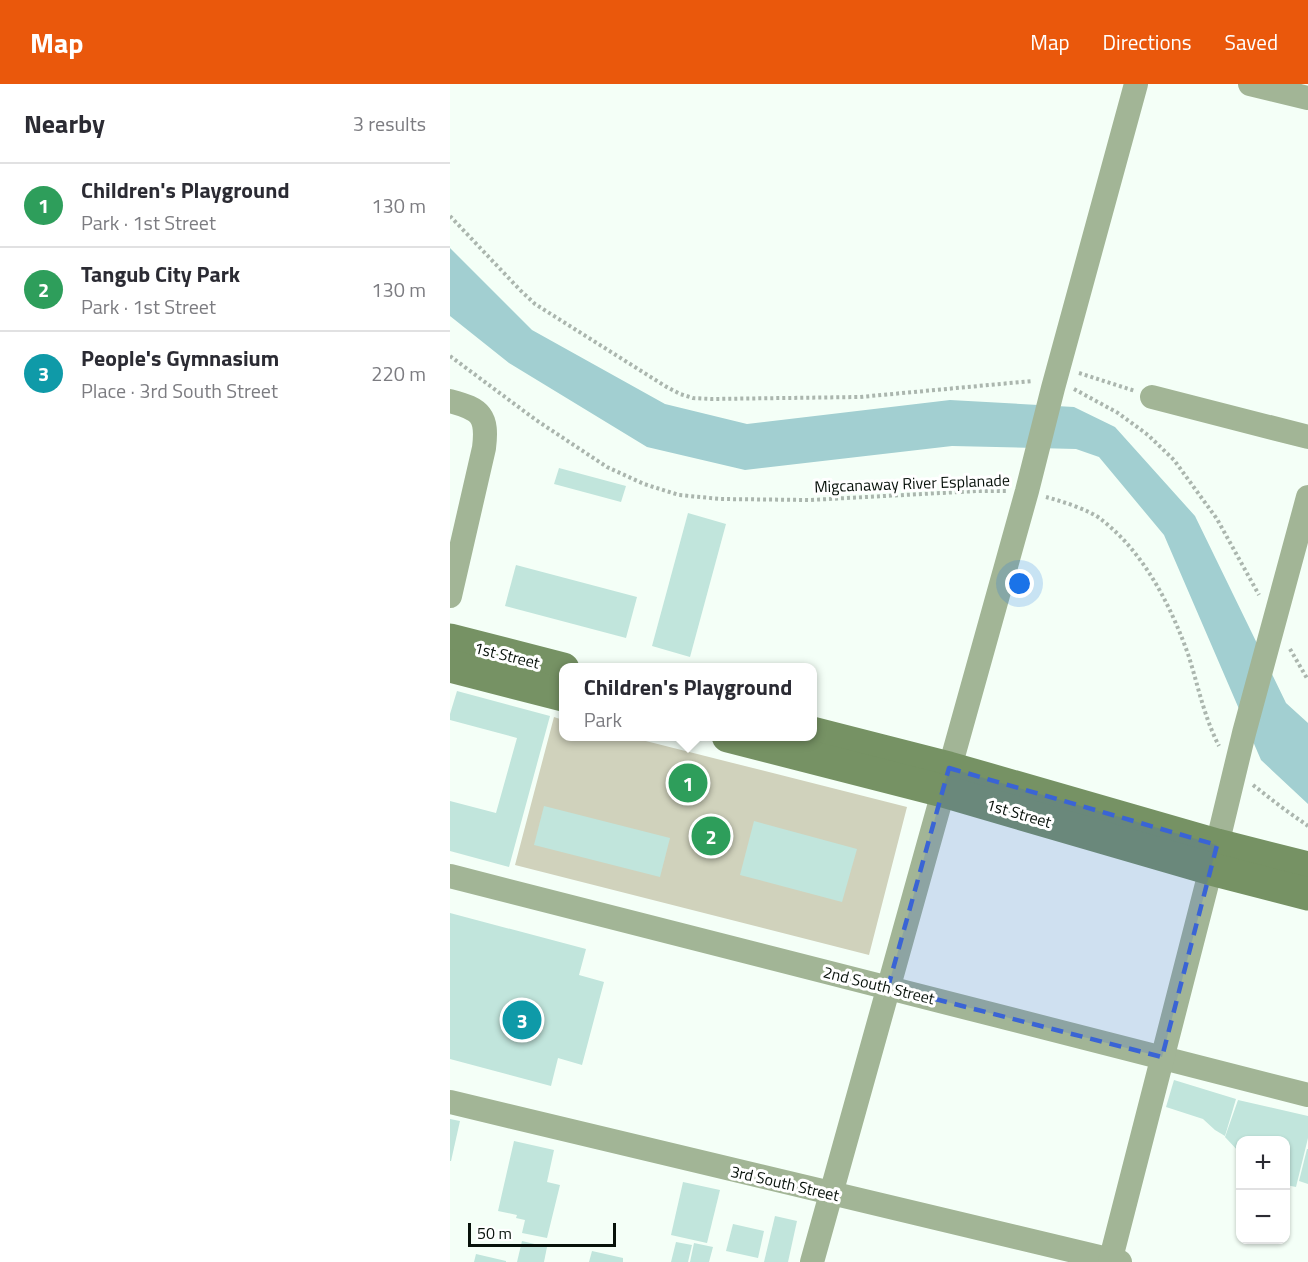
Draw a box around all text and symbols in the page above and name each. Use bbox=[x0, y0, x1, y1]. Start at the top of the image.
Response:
text: Map bbox=[30, 21, 84, 64]
text: Map bbox=[1030, 26, 1070, 58]
text: Directions bbox=[1103, 26, 1192, 58]
text: Saved bbox=[1225, 26, 1278, 58]
text: Nearby bbox=[24, 104, 105, 143]
text: 3 results bbox=[353, 108, 426, 139]
text: Children's Playground bbox=[81, 173, 289, 207]
text: 1 bbox=[38, 190, 49, 221]
text: 130 m bbox=[371, 190, 426, 221]
text: Park · 1st Street bbox=[81, 207, 216, 238]
text: Tangub City Park bbox=[81, 257, 240, 291]
text: 2 bbox=[38, 274, 49, 305]
text: 130 m bbox=[371, 274, 426, 305]
text: Park · 1st Street bbox=[81, 291, 216, 322]
text: People's Gymnasium bbox=[81, 341, 279, 375]
text: 3 bbox=[38, 358, 49, 389]
text: 220 m bbox=[371, 358, 426, 389]
text: Place · 3rd South Street bbox=[81, 375, 278, 406]
street label: Migcanaway River Esplanade bbox=[814, 468, 1010, 498]
your location bbox=[1005, 569, 1034, 598]
street label: 1st Street bbox=[472, 635, 543, 675]
popup bbox=[559, 663, 817, 741]
text: Children's Playground bbox=[584, 670, 792, 704]
text: Park bbox=[584, 704, 622, 735]
pin: 1 bbox=[668, 760, 708, 806]
street label: 1st Street bbox=[984, 792, 1055, 834]
pin: 2 bbox=[692, 814, 730, 858]
street label: 2nd South Street bbox=[821, 960, 938, 1011]
pin: 3 bbox=[502, 998, 542, 1042]
map controls bbox=[1236, 1136, 1290, 1244]
button: + bbox=[1236, 1136, 1290, 1190]
street label: 3rd South Street bbox=[728, 1159, 842, 1207]
button: − bbox=[1236, 1190, 1290, 1244]
scale bar bbox=[468, 1220, 616, 1248]
text: 50 m bbox=[477, 1221, 512, 1245]

